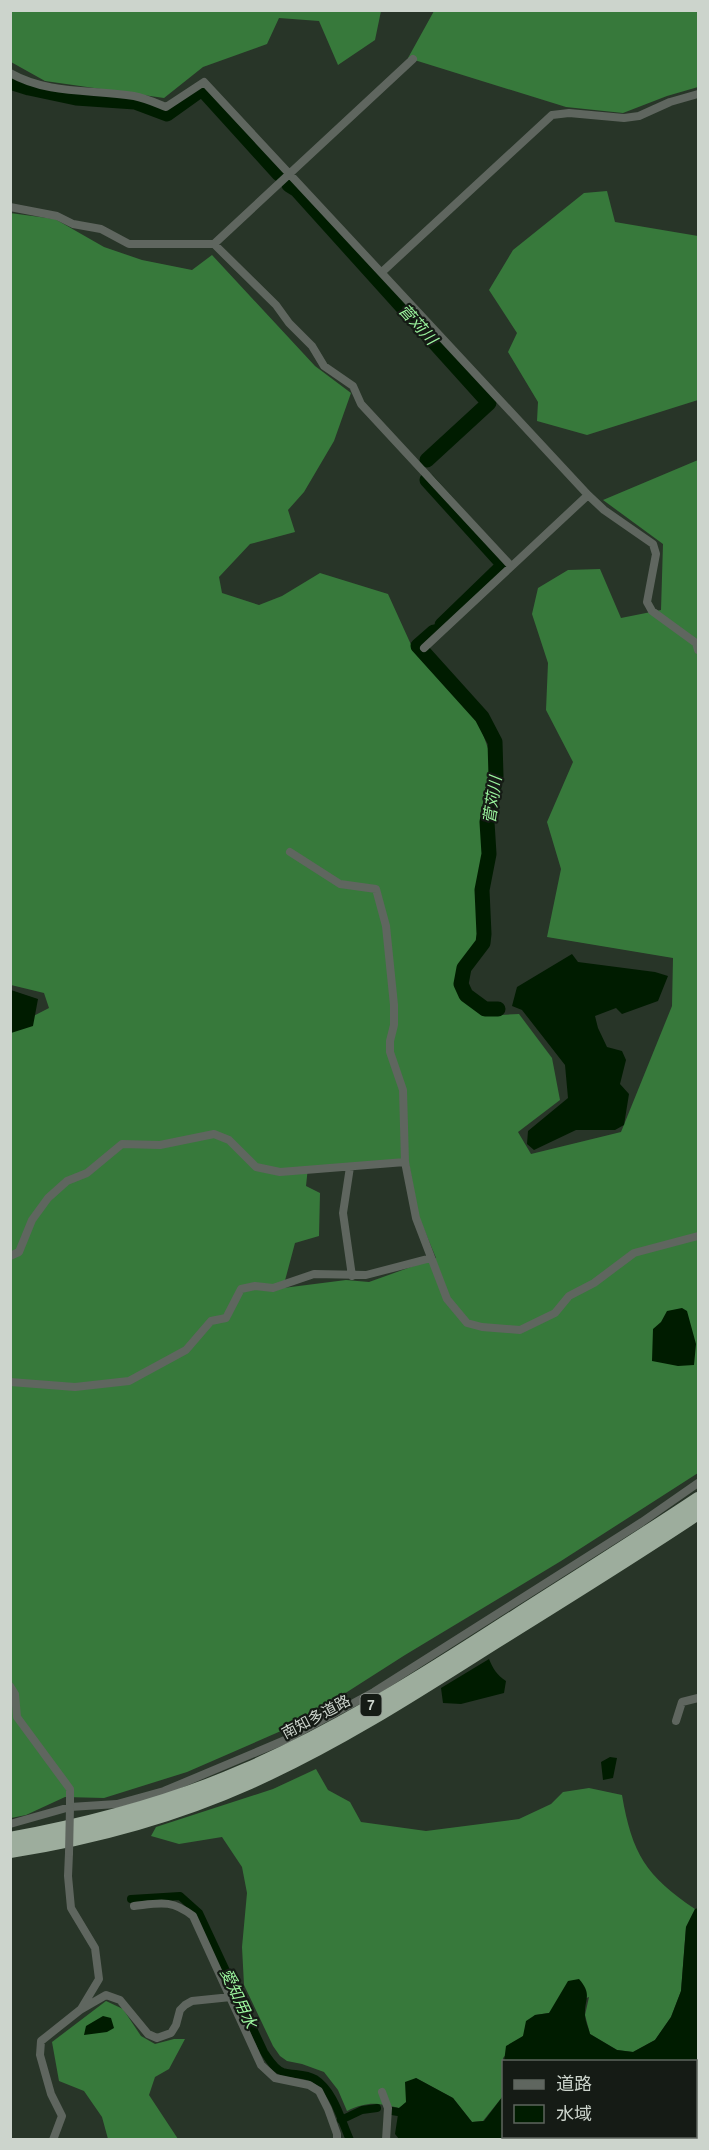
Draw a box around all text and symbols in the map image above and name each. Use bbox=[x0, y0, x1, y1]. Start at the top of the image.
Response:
water label: 菅苅川 bbox=[395, 301, 441, 349]
water label: 菅苅川 bbox=[481, 773, 505, 825]
street label: 南知多道路 bbox=[279, 1691, 353, 1742]
road number: 7 bbox=[360, 1694, 382, 1716]
water label: 愛知用水 bbox=[217, 1966, 261, 2033]
legend bbox=[502, 2060, 697, 2138]
text: 道路 bbox=[556, 2074, 592, 2094]
text: 水域 bbox=[556, 2104, 592, 2124]

